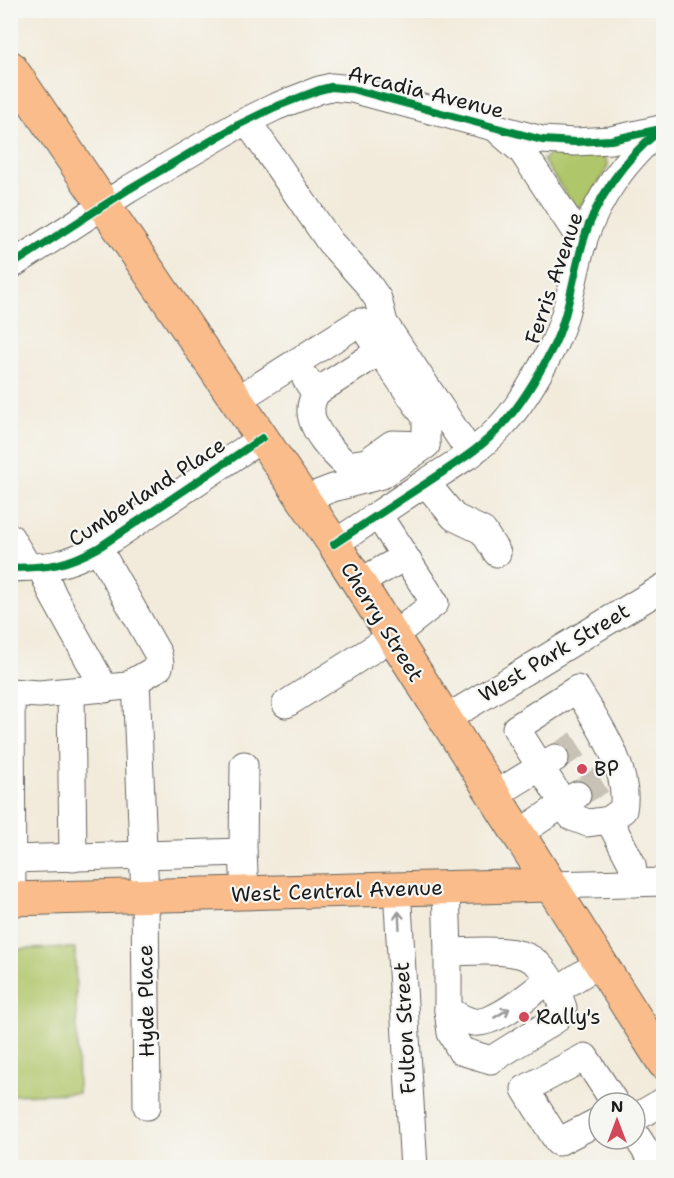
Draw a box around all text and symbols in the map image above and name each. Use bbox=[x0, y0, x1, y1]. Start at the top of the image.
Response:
street label: Arcadia Avenue bbox=[345, 59, 507, 125]
street label: Ferris Avenue bbox=[518, 208, 590, 348]
street label: Cumberland Place bbox=[63, 431, 231, 553]
street label: Cherry Street bbox=[334, 557, 430, 687]
street label: West Park Street bbox=[473, 597, 635, 709]
place label: BP bbox=[594, 755, 619, 783]
marker: BP bbox=[575, 762, 589, 776]
street label: West Central Avenue bbox=[231, 873, 443, 909]
one-way arrow bbox=[394, 911, 405, 931]
street label: Hyde Place bbox=[131, 944, 161, 1058]
street label: Fulton Street bbox=[388, 961, 422, 1095]
place label: Rally's bbox=[536, 1003, 601, 1031]
one-way arrow bbox=[493, 1006, 510, 1018]
marker: Rally's bbox=[517, 1010, 531, 1024]
north arrow bbox=[587, 1091, 647, 1151]
text: N bbox=[611, 1096, 623, 1117]

